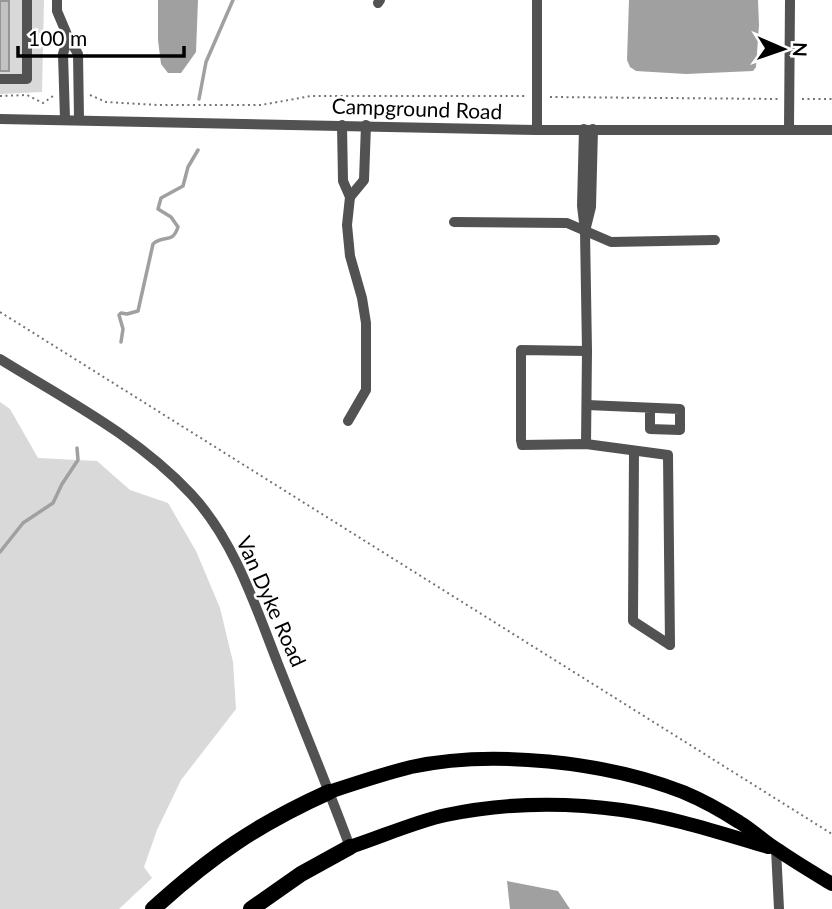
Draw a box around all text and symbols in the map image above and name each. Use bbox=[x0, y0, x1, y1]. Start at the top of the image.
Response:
scale bar bbox=[18, 14, 184, 58]
north arrow bbox=[748, 14, 818, 84]
text: 100 m bbox=[28, 25, 87, 50]
text: N bbox=[789, 42, 812, 57]
street label: Campground Road bbox=[331, 93, 503, 123]
street label: Van Dyke Road bbox=[232, 532, 312, 670]

